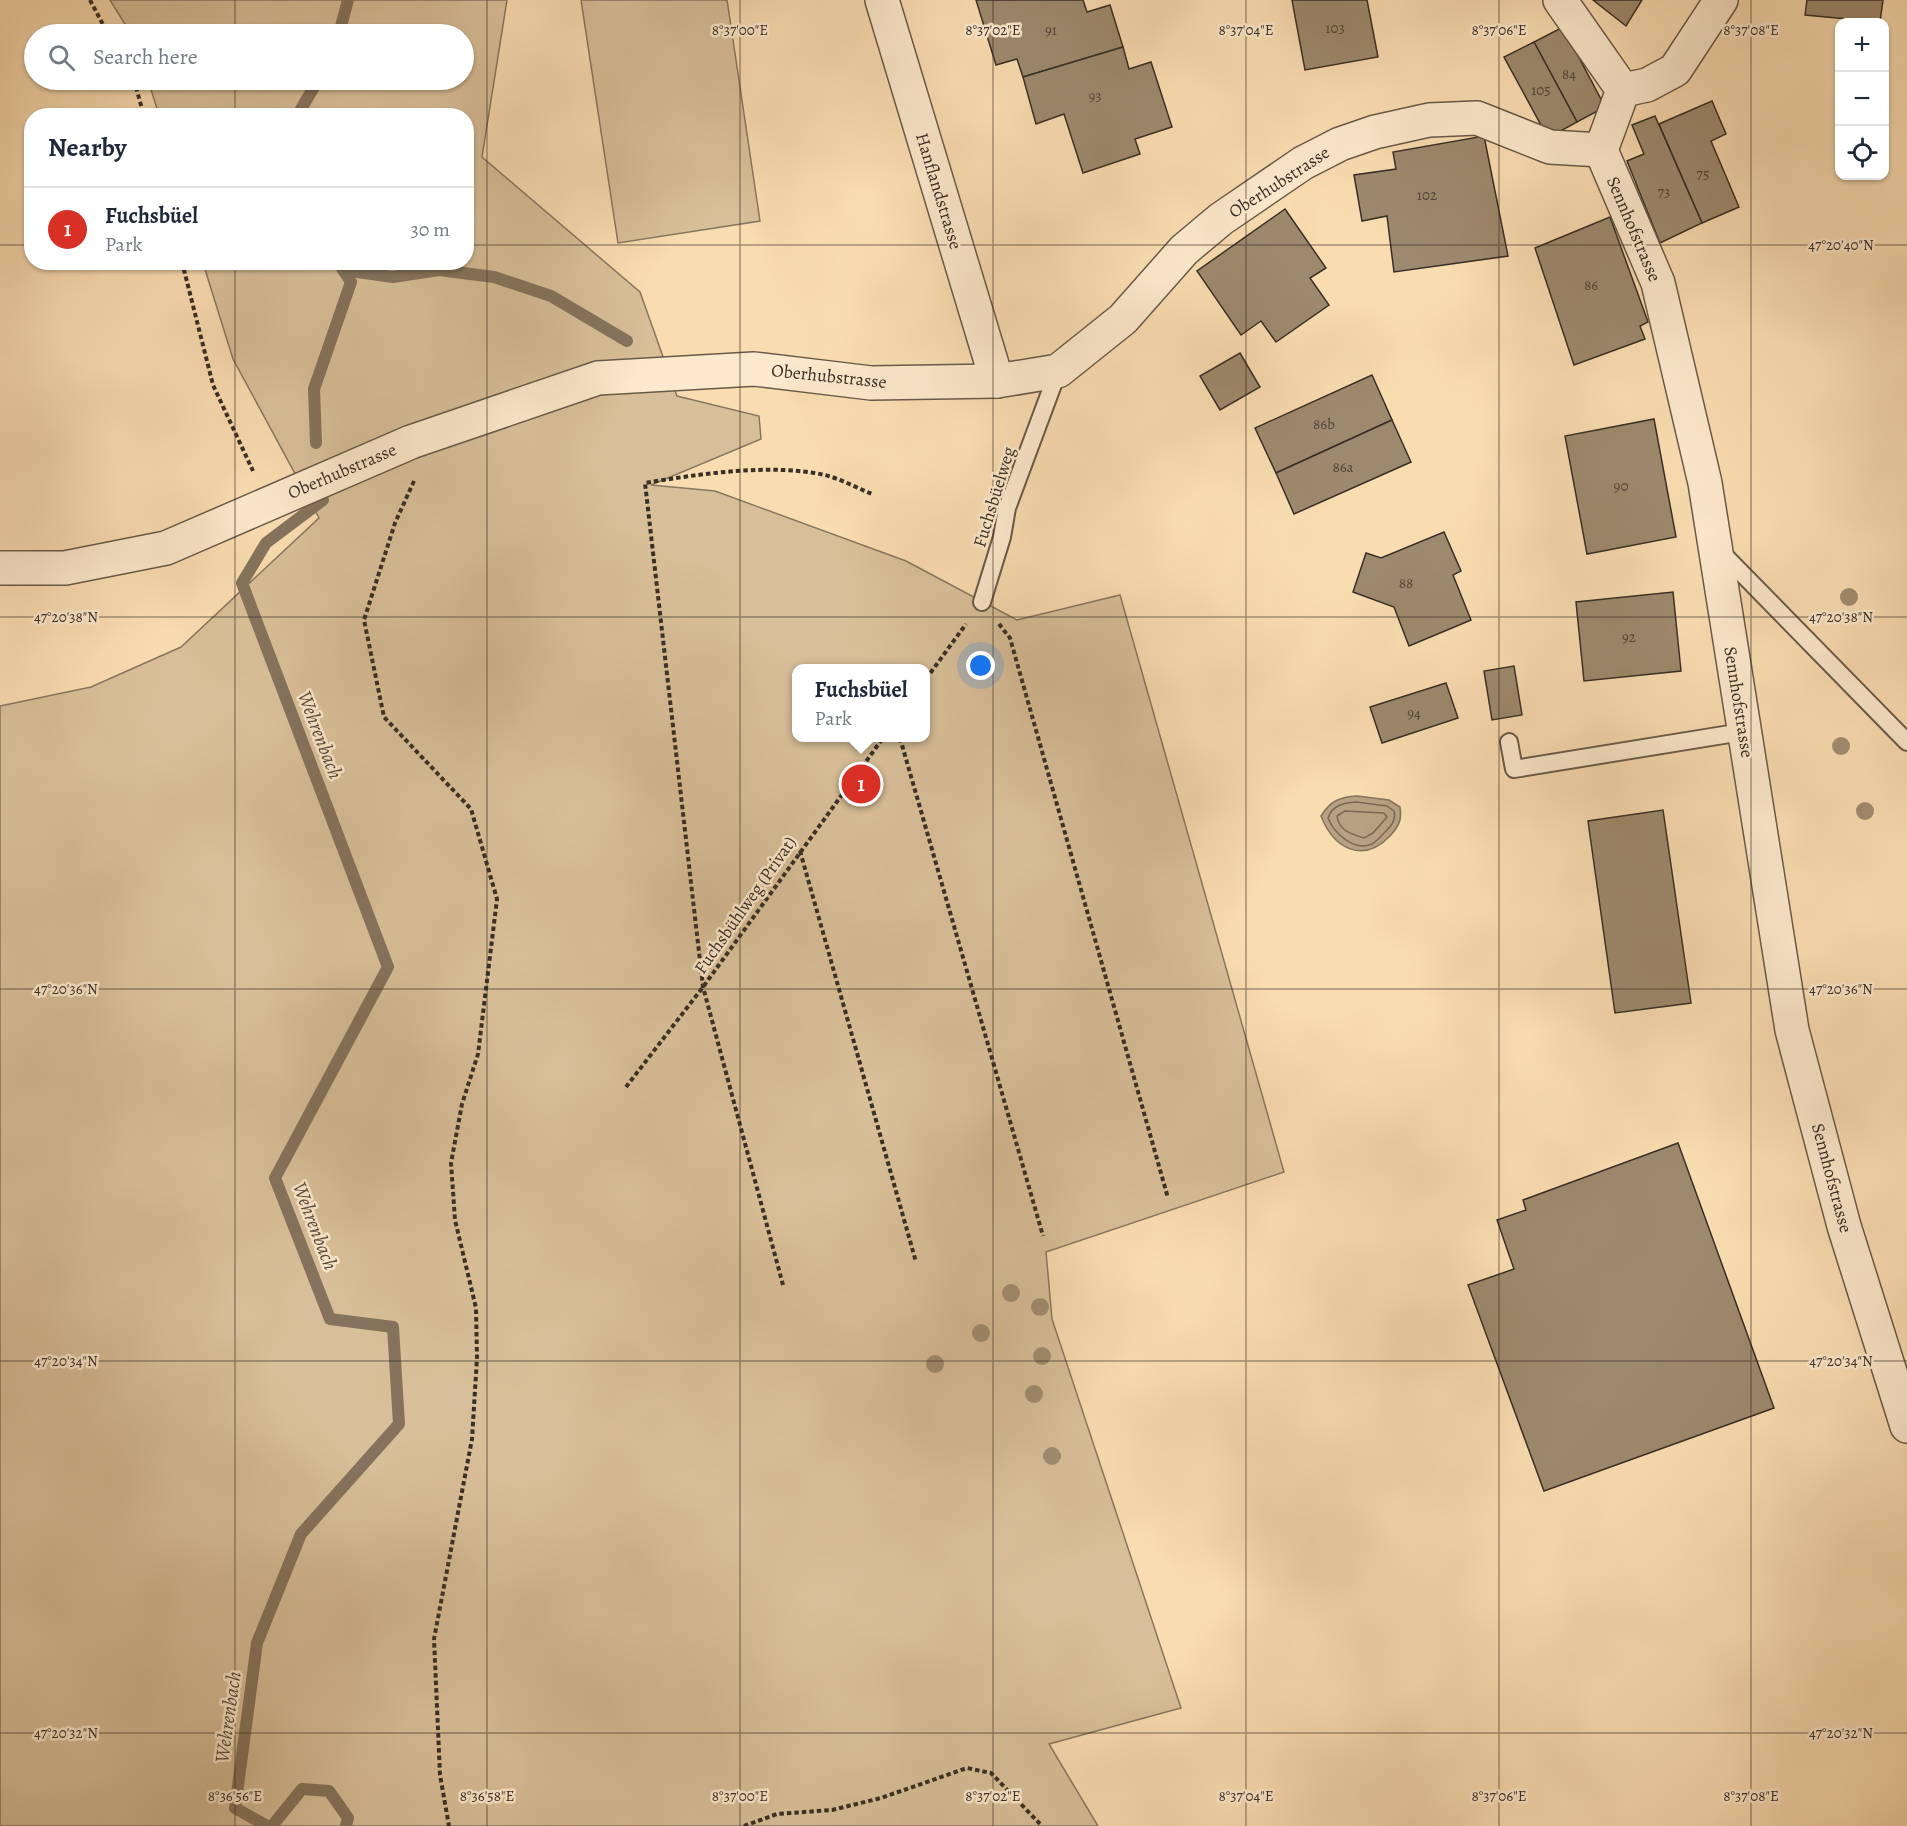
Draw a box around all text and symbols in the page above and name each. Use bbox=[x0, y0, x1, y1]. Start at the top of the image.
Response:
house number: 103 bbox=[1325, 18, 1345, 38]
map controls bbox=[1835, 18, 1889, 180]
button: + bbox=[1835, 18, 1889, 72]
text: 8°37'00"E bbox=[712, 20, 768, 40]
text: 8°37'02"E bbox=[965, 20, 1021, 40]
house number: 91 bbox=[1045, 20, 1057, 40]
text: 8°37'04"E bbox=[1218, 20, 1274, 40]
text: 8°37'06"E bbox=[1471, 20, 1527, 40]
text: 8°37'08"E bbox=[1723, 20, 1779, 40]
search box bbox=[24, 24, 474, 90]
icon: search bbox=[45, 41, 78, 74]
text: Search here bbox=[93, 42, 198, 72]
house number: 84 bbox=[1562, 64, 1576, 84]
button: − bbox=[1835, 72, 1889, 126]
house number: 105 bbox=[1531, 80, 1551, 100]
house number: 93 bbox=[1088, 86, 1102, 106]
button: locate bbox=[1835, 126, 1889, 180]
text: Nearby bbox=[48, 130, 127, 165]
street label: Hanflandstrasse bbox=[910, 130, 968, 252]
street label: Oberhubstrasse bbox=[1224, 140, 1334, 224]
house number: 75 bbox=[1697, 164, 1709, 184]
street label: Sennhofstrasse bbox=[1601, 173, 1667, 285]
house number: 73 bbox=[1658, 182, 1670, 202]
house number: 102 bbox=[1417, 185, 1437, 205]
text: Fuchsbüel bbox=[105, 201, 198, 231]
text: 1 bbox=[64, 216, 71, 243]
text: 30 m bbox=[410, 216, 450, 243]
text: Park bbox=[105, 231, 143, 258]
text: 47°20'40"N bbox=[1808, 235, 1874, 255]
house number: 86 bbox=[1584, 275, 1598, 295]
street label: Oberhubstrasse bbox=[770, 358, 888, 394]
house number: 86b bbox=[1313, 414, 1335, 434]
street label: Oberhubstrasse bbox=[284, 437, 400, 505]
street label: Fuchsbüelweg bbox=[967, 444, 1021, 550]
house number: 86a bbox=[1332, 457, 1354, 477]
house number: 90 bbox=[1614, 476, 1628, 496]
house number: 88 bbox=[1399, 573, 1413, 593]
text: 47°20'38"N bbox=[34, 607, 98, 627]
text: 47°20'38"N bbox=[1809, 607, 1873, 627]
house number: 92 bbox=[1622, 627, 1636, 647]
street label: Sennhofstrasse bbox=[1718, 645, 1760, 759]
your location bbox=[966, 651, 995, 680]
popup bbox=[792, 664, 930, 742]
text: Fuchsbüel bbox=[815, 675, 907, 705]
water label: Wehrenbach bbox=[291, 687, 349, 783]
house number: 94 bbox=[1407, 703, 1421, 723]
text: Park bbox=[815, 705, 852, 732]
pin: 1 bbox=[842, 762, 880, 806]
street label: Fuchsbühlweg (Privat) bbox=[688, 831, 802, 979]
text: 47°20'36"N bbox=[34, 979, 98, 999]
text: 47°20'36"N bbox=[1809, 979, 1873, 999]
street label: Sennhofstrasse bbox=[1806, 1121, 1858, 1235]
water label: Wehrenbach bbox=[286, 1178, 344, 1274]
text: 47°20'34"N bbox=[34, 1351, 98, 1371]
text: 47°20'34"N bbox=[1809, 1351, 1873, 1371]
water label: Wehrenbach bbox=[208, 1670, 248, 1764]
text: 47°20'32"N bbox=[34, 1723, 98, 1743]
text: 47°20'32"N bbox=[1809, 1723, 1873, 1743]
text: 8°36'56"E bbox=[208, 1786, 262, 1806]
text: 8°36'58"E bbox=[460, 1786, 514, 1806]
text: 8°37'00"E bbox=[712, 1786, 768, 1806]
text: 8°37'02"E bbox=[965, 1786, 1021, 1806]
text: 8°37'04"E bbox=[1218, 1786, 1274, 1806]
text: 8°37'06"E bbox=[1471, 1786, 1527, 1806]
text: 8°37'08"E bbox=[1723, 1786, 1779, 1806]

